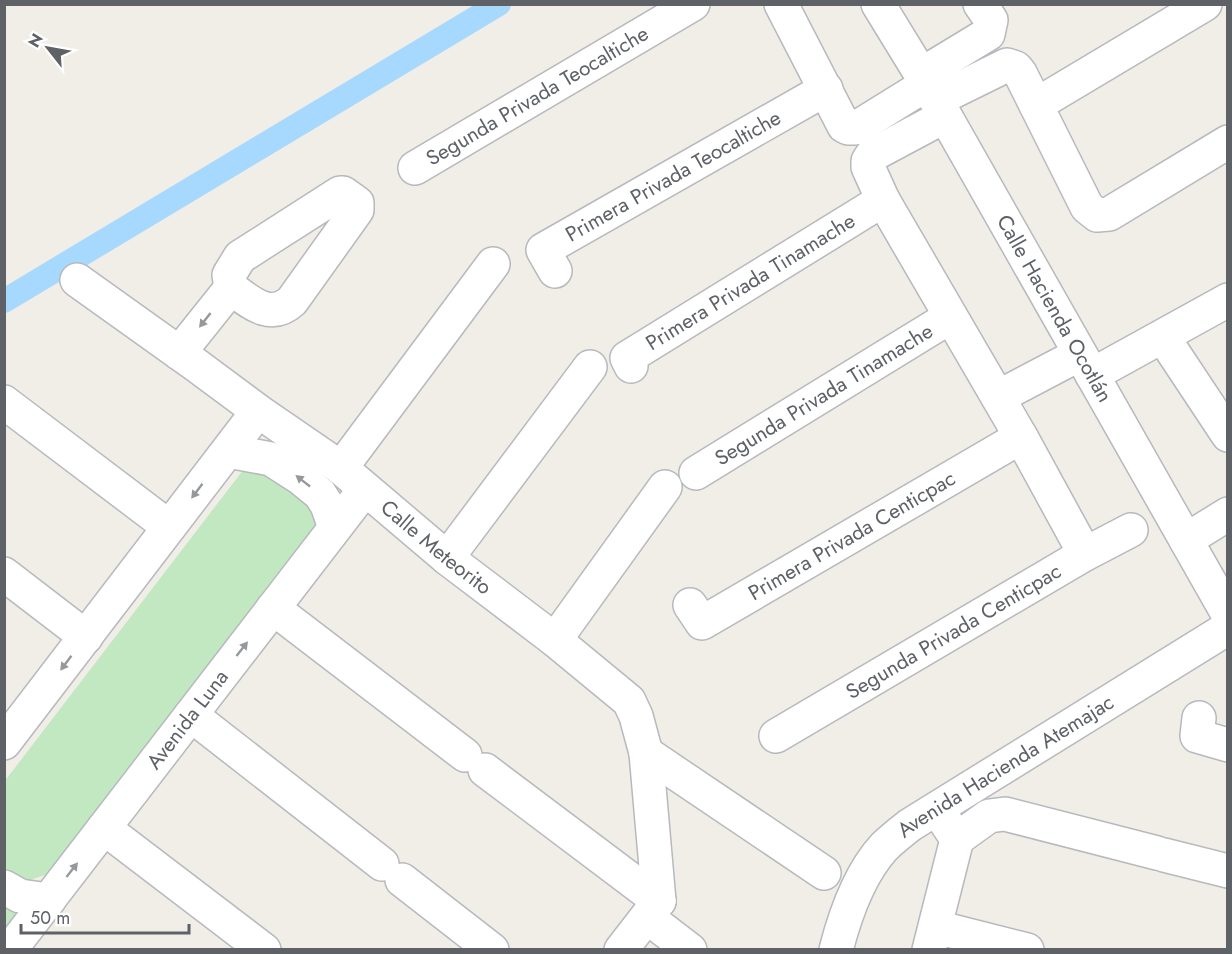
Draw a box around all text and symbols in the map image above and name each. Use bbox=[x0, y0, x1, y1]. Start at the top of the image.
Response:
north arrow bbox=[18, 18, 78, 78]
street label: Segunda Privada Teocaltiche bbox=[420, 18, 654, 173]
text: N bbox=[22, 29, 49, 52]
street label: Primera Privada Teocaltiche bbox=[560, 103, 787, 249]
street label: Primera Privada Tinamache bbox=[640, 206, 861, 358]
street label: Calle Hacienda Ocotlán bbox=[989, 209, 1120, 408]
one-way arrow bbox=[198, 312, 211, 328]
street label: Segunda Privada Tinamache bbox=[709, 316, 939, 473]
street label: Primera Privada Centicpac bbox=[743, 464, 961, 608]
one-way arrow bbox=[295, 474, 311, 487]
one-way arrow bbox=[191, 483, 203, 499]
street label: Calle Meteorito bbox=[374, 493, 498, 602]
street label: Segunda Privada Centicpac bbox=[840, 556, 1067, 707]
one-way arrow bbox=[235, 641, 248, 657]
one-way arrow bbox=[60, 655, 72, 670]
street label: Avenida Luna bbox=[139, 663, 236, 776]
street label: Avenida Hacienda Atemajac bbox=[891, 687, 1120, 845]
one-way arrow bbox=[65, 862, 78, 878]
scale bar bbox=[21, 897, 189, 935]
text: 50 m bbox=[30, 905, 70, 931]

